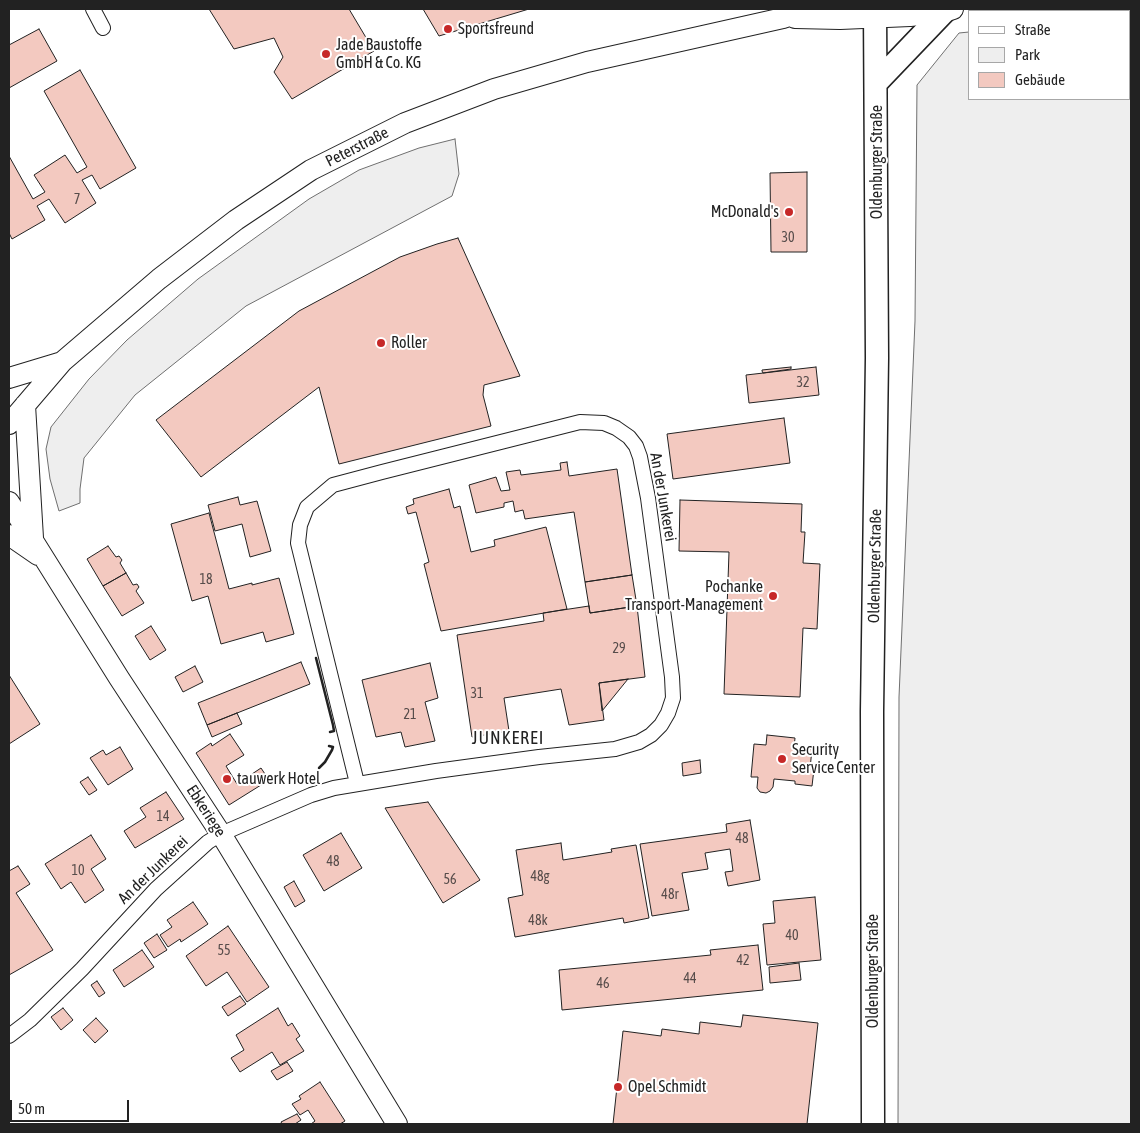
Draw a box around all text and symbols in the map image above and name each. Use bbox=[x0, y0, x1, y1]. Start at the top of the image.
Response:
legend bbox=[968, 10, 1130, 100]
place label: Sportsfreund bbox=[458, 19, 534, 39]
text: Straße bbox=[1015, 21, 1051, 38]
marker: Sportsfreund bbox=[442, 23, 454, 35]
place label: Jade Baustoffe GmbH & Co. KG bbox=[336, 35, 422, 73]
text: Park bbox=[1015, 46, 1040, 63]
marker: Jade Baustoffe GmbH & Co. KG bbox=[320, 48, 332, 60]
text: Gebäude bbox=[1015, 71, 1065, 88]
street label: Oldenburger Straße bbox=[867, 105, 887, 219]
street label: Peterstraße bbox=[322, 123, 392, 171]
house number: 7 bbox=[74, 192, 80, 208]
place label: McDonald's bbox=[711, 202, 779, 222]
marker: McDonald's bbox=[783, 206, 795, 218]
house number: 30 bbox=[781, 230, 795, 246]
place label: Roller bbox=[391, 333, 427, 353]
marker: Roller bbox=[375, 337, 387, 349]
house number: 32 bbox=[796, 375, 810, 391]
street label: An der Junkerei bbox=[646, 451, 680, 543]
street label: Oldenburger Straße bbox=[864, 509, 886, 623]
house number: 18 bbox=[199, 572, 213, 588]
place label: Pochanke Transport-Management bbox=[625, 577, 763, 615]
marker: Pochanke Transport-Management bbox=[767, 590, 779, 602]
house number: 29 bbox=[612, 641, 626, 657]
house number: 31 bbox=[470, 686, 484, 702]
house number: 21 bbox=[403, 707, 417, 723]
district label: JUNKEREI bbox=[471, 727, 545, 749]
place label: Security Service Center bbox=[792, 740, 875, 778]
marker: Security Service Center bbox=[776, 753, 788, 765]
place label: tauwerk Hotel bbox=[237, 769, 320, 789]
marker: tauwerk Hotel bbox=[221, 773, 233, 785]
street label: Ebkeriege bbox=[182, 782, 230, 840]
house number: 14 bbox=[156, 809, 170, 825]
house number: 48 bbox=[735, 831, 749, 847]
street label: An der Junkerei bbox=[114, 832, 192, 908]
house number: 48 bbox=[326, 854, 340, 870]
house number: 10 bbox=[71, 863, 85, 879]
house number: 48g bbox=[530, 869, 550, 885]
house number: 56 bbox=[443, 872, 457, 888]
house number: 48r bbox=[661, 887, 679, 903]
house number: 48k bbox=[528, 913, 548, 929]
street label: Oldenburger Straße bbox=[863, 914, 883, 1028]
house number: 40 bbox=[785, 928, 799, 944]
house number: 55 bbox=[217, 943, 231, 959]
house number: 42 bbox=[736, 953, 750, 969]
house number: 44 bbox=[683, 971, 697, 987]
house number: 46 bbox=[596, 976, 610, 992]
place label: Opel Schmidt bbox=[628, 1077, 706, 1097]
marker: Opel Schmidt bbox=[612, 1081, 624, 1093]
scale bar bbox=[12, 1090, 131, 1122]
text: 50 m bbox=[18, 1100, 45, 1117]

